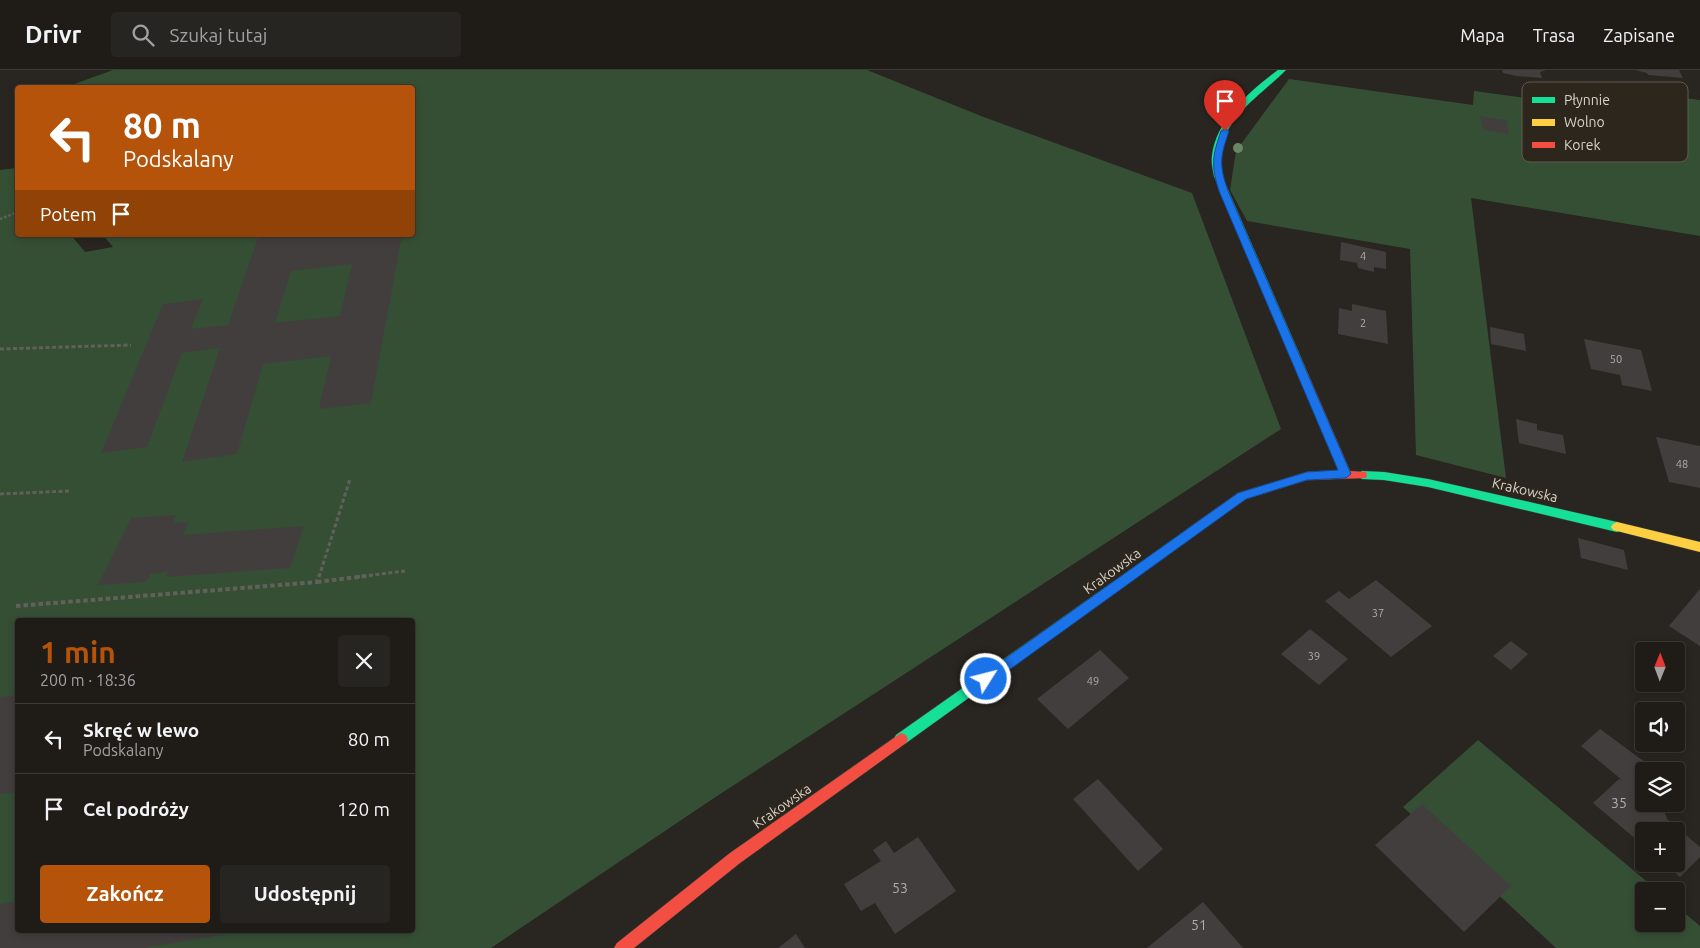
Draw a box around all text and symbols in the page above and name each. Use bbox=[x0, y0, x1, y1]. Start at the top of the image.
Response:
search box bbox=[111, 12, 461, 57]
text: Drivr bbox=[25, 21, 81, 48]
icon: search bbox=[129, 21, 157, 49]
text: Szukaj tutaj bbox=[169, 24, 267, 46]
text: Mapa bbox=[1460, 25, 1505, 45]
text: Trasa bbox=[1533, 25, 1575, 45]
text: Zapisane bbox=[1603, 25, 1675, 45]
pin bbox=[1204, 80, 1246, 131]
legend bbox=[1522, 82, 1688, 162]
icon: arrive bbox=[1211, 87, 1239, 115]
text: Płynnie bbox=[1564, 92, 1610, 108]
icon: left bbox=[40, 105, 105, 170]
text: 80 m bbox=[123, 105, 201, 145]
text: Wolno bbox=[1564, 114, 1605, 130]
text: Korek bbox=[1564, 137, 1601, 153]
text: Podskalany bbox=[123, 146, 234, 171]
icon: arrive bbox=[107, 200, 135, 228]
text: Potem bbox=[40, 203, 97, 225]
house number: 4 bbox=[1360, 250, 1366, 262]
house number: 2 bbox=[1360, 317, 1366, 329]
house number: 50 bbox=[1610, 353, 1622, 365]
house number: 48 bbox=[1676, 458, 1688, 470]
street label: Krakowska bbox=[1490, 475, 1560, 505]
street label: Krakowska bbox=[1080, 545, 1144, 597]
house number: 37 bbox=[1372, 607, 1384, 619]
text: 1 min bbox=[40, 635, 116, 669]
button: close bbox=[338, 635, 390, 687]
north arrow bbox=[1635, 642, 1685, 692]
map controls bbox=[1635, 642, 1685, 932]
house number: 39 bbox=[1308, 650, 1320, 662]
position arrow bbox=[959, 652, 1011, 704]
text: 200 m · 18:36 bbox=[40, 671, 136, 689]
house number: 49 bbox=[1087, 675, 1099, 687]
button: sound bbox=[1635, 702, 1685, 752]
text: Skręć w lewo bbox=[83, 719, 199, 741]
icon: left bbox=[40, 725, 68, 753]
text: 80 m bbox=[348, 728, 390, 750]
text: Podskalany bbox=[83, 741, 164, 759]
button: layers bbox=[1635, 762, 1685, 812]
street label: Krakowska bbox=[750, 780, 814, 832]
icon: arrive bbox=[40, 795, 68, 823]
house number: 35 bbox=[1611, 795, 1627, 811]
text: Cel podróży bbox=[83, 798, 189, 820]
text: 120 m bbox=[337, 798, 390, 820]
button: + bbox=[1635, 822, 1685, 872]
button: Zakończ bbox=[40, 865, 210, 923]
button: Udostępnij bbox=[220, 865, 390, 923]
house number: 53 bbox=[892, 880, 908, 896]
button: − bbox=[1635, 882, 1685, 932]
house number: 51 bbox=[1191, 917, 1207, 933]

